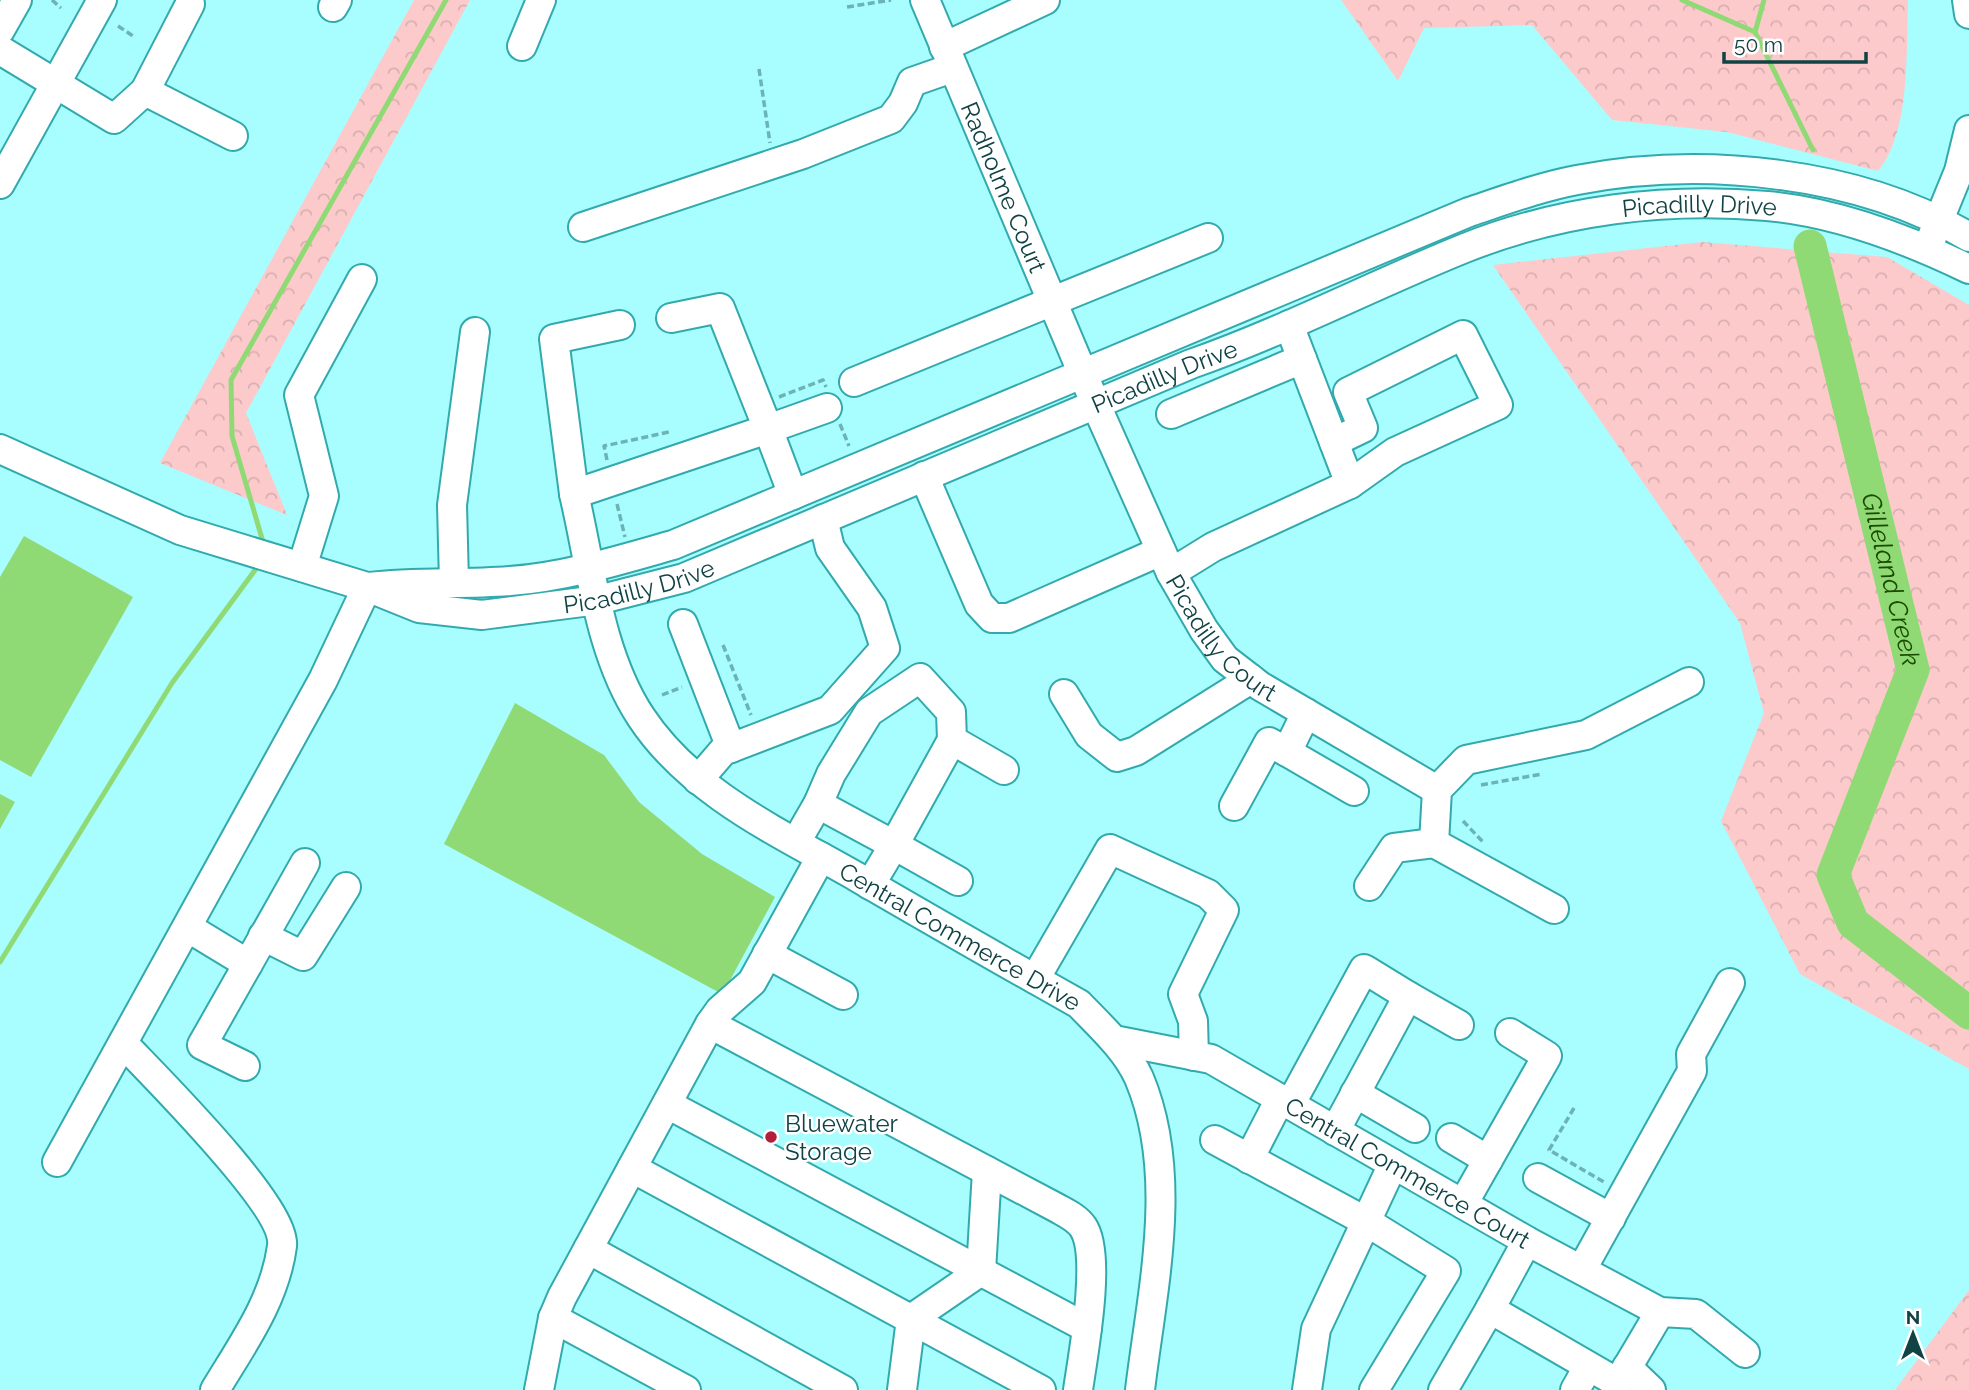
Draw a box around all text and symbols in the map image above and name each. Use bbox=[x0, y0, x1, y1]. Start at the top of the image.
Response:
scale bar bbox=[1724, 21, 1866, 65]
text: 50 m bbox=[1734, 32, 1783, 57]
street label: Radholme Court bbox=[955, 97, 1053, 277]
street label: Picadilly Drive bbox=[1620, 189, 1778, 223]
street label: Picadilly Drive bbox=[1087, 334, 1241, 419]
water label: Gilleland Creek bbox=[1855, 490, 1926, 669]
street label: Picadilly Drive bbox=[562, 552, 719, 619]
street label: Picadilly Court bbox=[1160, 569, 1282, 707]
street label: Central Commerce Drive bbox=[835, 856, 1086, 1017]
street label: Central Commerce Court bbox=[1280, 1091, 1535, 1254]
place label: Bluewater Storage bbox=[785, 1109, 899, 1166]
marker: Bluewater Storage bbox=[763, 1129, 779, 1145]
north arrow bbox=[1878, 1299, 1948, 1369]
text: N bbox=[1906, 1306, 1920, 1328]

